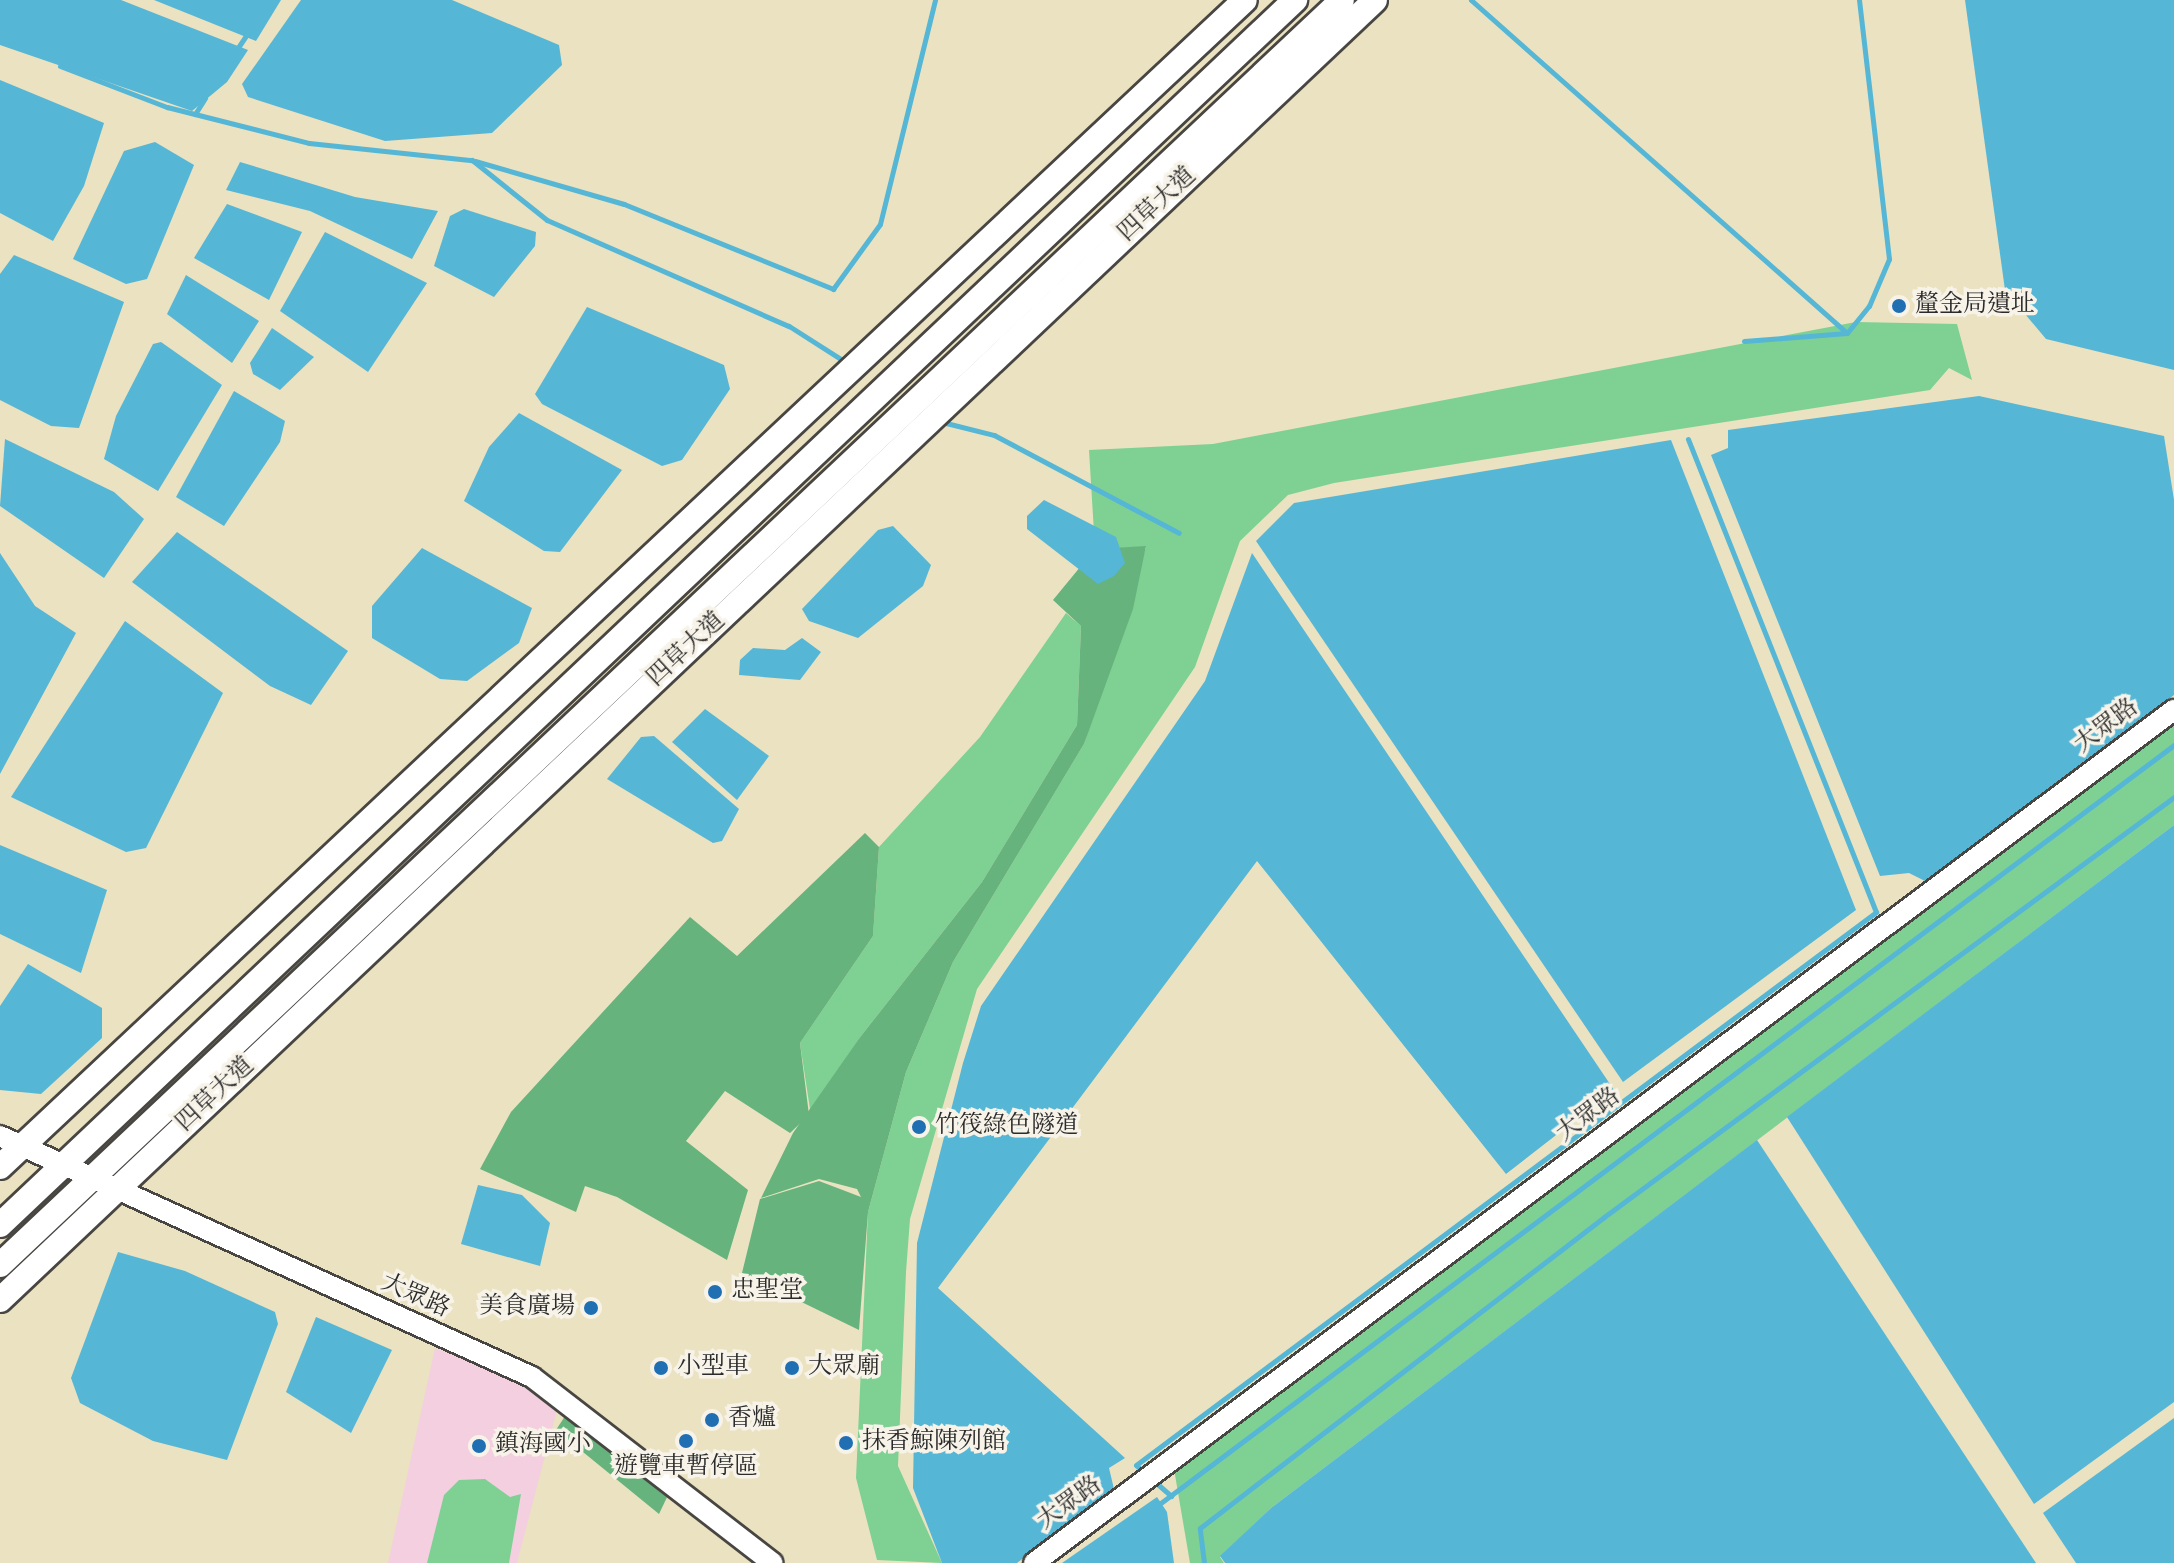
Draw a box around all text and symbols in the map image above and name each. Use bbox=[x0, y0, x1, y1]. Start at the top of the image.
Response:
street label: 四草大道 bbox=[1113, 162, 1203, 248]
place label: 釐金局遺址 bbox=[1915, 292, 2035, 320]
marker: 釐金局遺址 bbox=[1890, 297, 1908, 315]
street label: 四草大道 bbox=[642, 607, 732, 693]
street label: 大眾路 bbox=[2070, 694, 2144, 760]
street label: 四草大道 bbox=[171, 1052, 261, 1138]
street label: 大眾路 bbox=[1552, 1083, 1626, 1149]
place label: 竹筏綠色隧道 bbox=[935, 1113, 1079, 1141]
marker: 竹筏綠色隧道 bbox=[910, 1118, 928, 1136]
street label: 大眾路 bbox=[376, 1269, 454, 1325]
place label: 忠聖堂 bbox=[731, 1278, 803, 1306]
marker: 忠聖堂 bbox=[706, 1283, 724, 1301]
place label: 美食廣場 bbox=[479, 1294, 575, 1322]
marker: 美食廣場 bbox=[582, 1299, 600, 1317]
place label: 小型車 bbox=[677, 1354, 749, 1382]
place label: 大眾廟 bbox=[808, 1354, 880, 1382]
marker: 小型車 bbox=[652, 1359, 670, 1377]
marker: 大眾廟 bbox=[783, 1359, 801, 1377]
place label: 香爐 bbox=[728, 1406, 776, 1434]
marker: 香爐 bbox=[703, 1411, 721, 1429]
place label: 抹香鯨陳列館 bbox=[862, 1429, 1006, 1457]
place label: 鎮海國小 bbox=[495, 1432, 591, 1460]
marker: 遊覽車暫停區 bbox=[677, 1432, 695, 1450]
marker: 抹香鯨陳列館 bbox=[837, 1434, 855, 1452]
marker: 鎮海國小 bbox=[470, 1437, 488, 1455]
place label: 遊覽車暫停區 bbox=[614, 1454, 758, 1482]
street label: 大眾路 bbox=[1032, 1471, 1108, 1537]

